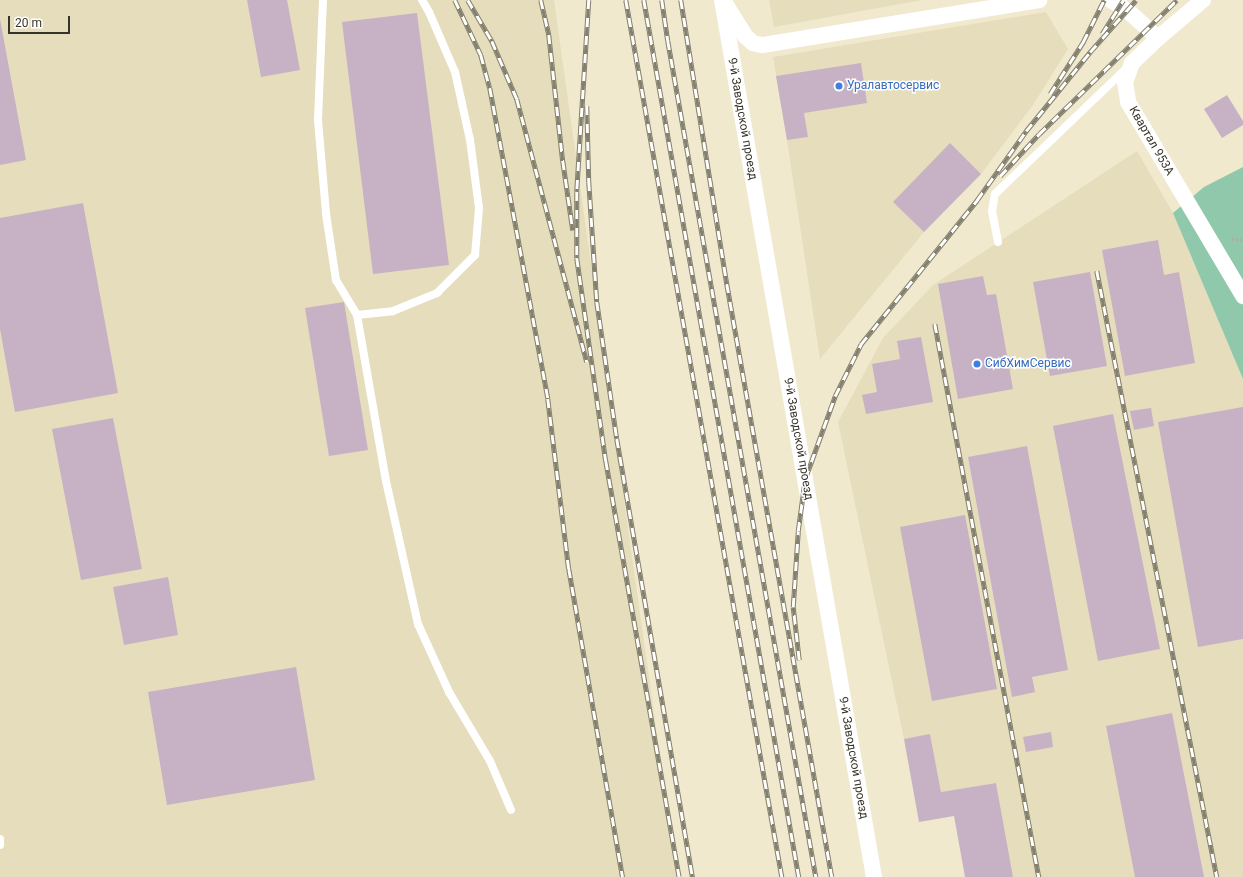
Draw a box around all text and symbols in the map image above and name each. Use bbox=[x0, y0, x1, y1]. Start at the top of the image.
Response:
scale bar bbox=[10, 8, 72, 34]
text: 20 m bbox=[15, 16, 42, 30]
street label: 9-й Заводской проезд bbox=[724, 57, 760, 181]
place label: Уралавтосервис bbox=[847, 79, 939, 93]
marker: Уралавтосервис bbox=[834, 81, 844, 91]
street label: Квартал 953А bbox=[1125, 104, 1177, 178]
place label: СибХимСервис bbox=[985, 357, 1071, 371]
marker: СибХимСервис bbox=[972, 359, 982, 369]
street label: 9-й Заводской проезд bbox=[780, 377, 816, 501]
street label: 9-й Заводской проезд bbox=[835, 696, 871, 820]

